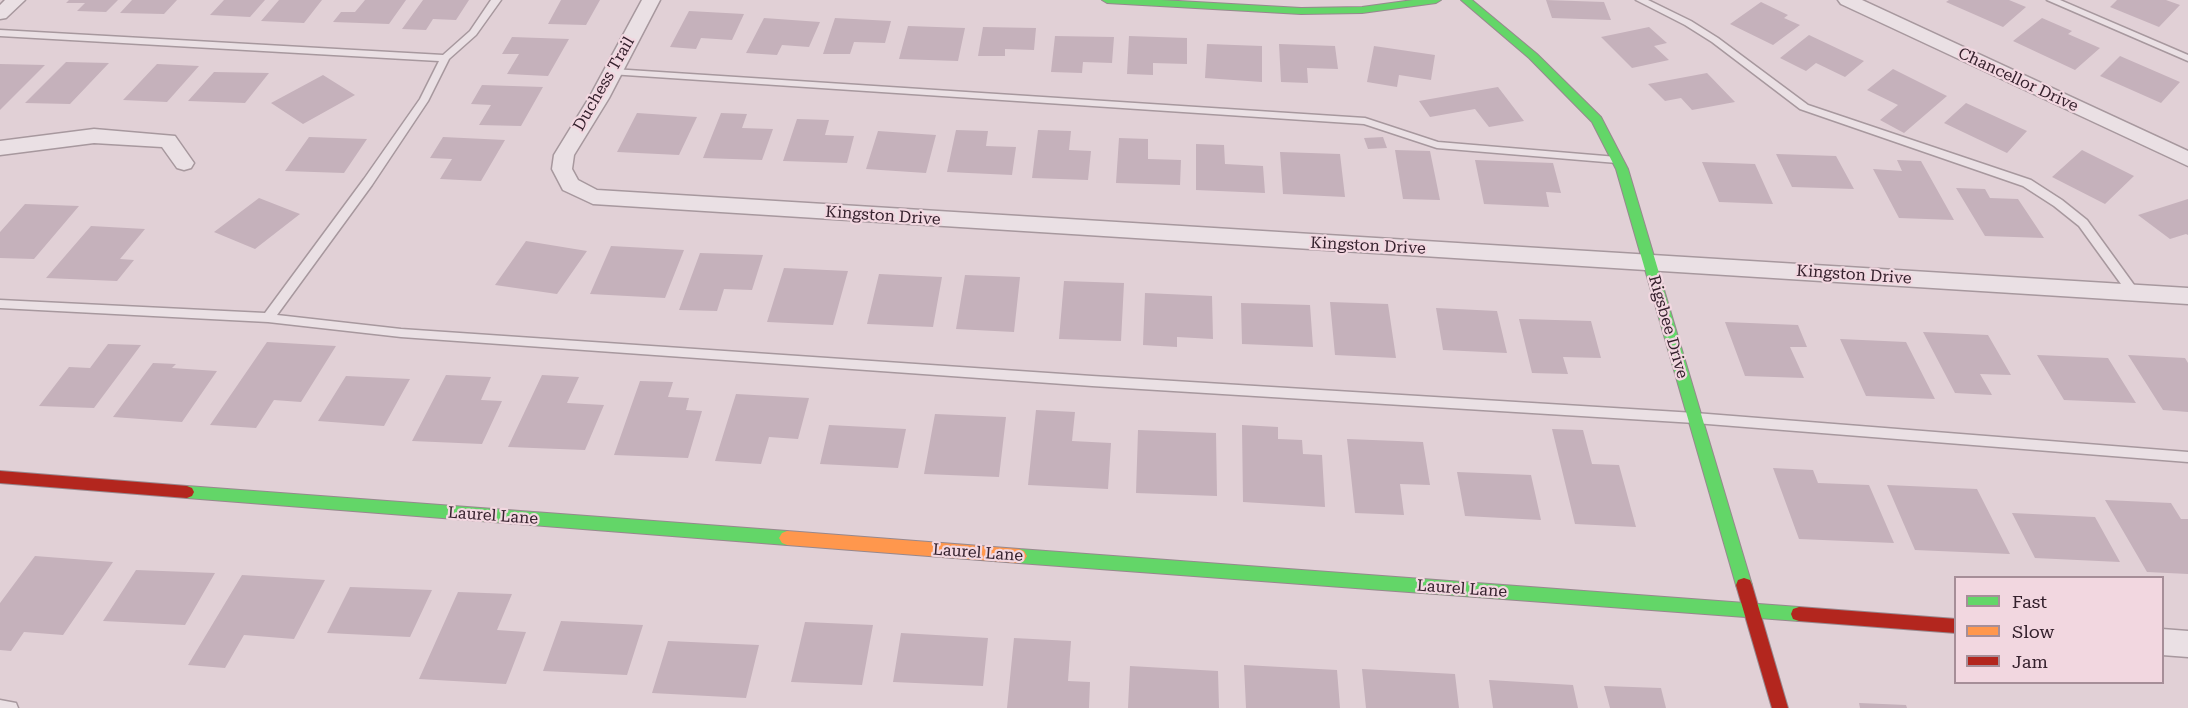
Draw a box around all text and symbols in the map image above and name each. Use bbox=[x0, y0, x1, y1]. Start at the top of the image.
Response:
street label: Duchess Trail bbox=[569, 34, 639, 134]
street label: Chancellor Drive bbox=[1955, 44, 2081, 116]
street label: Kingston Drive bbox=[825, 202, 941, 230]
street label: Kingston Drive bbox=[1310, 233, 1426, 259]
street label: Kingston Drive bbox=[1796, 261, 1912, 289]
street label: Rigsbee Drive bbox=[1644, 273, 1692, 381]
street label: Laurel Lane bbox=[447, 503, 539, 529]
street label: Laurel Lane bbox=[932, 540, 1024, 566]
street label: Laurel Lane bbox=[1416, 576, 1508, 602]
legend bbox=[1954, 576, 2164, 684]
text: Fast bbox=[2012, 591, 2047, 612]
text: Slow bbox=[2012, 621, 2054, 642]
text: Jam bbox=[2012, 651, 2048, 672]

